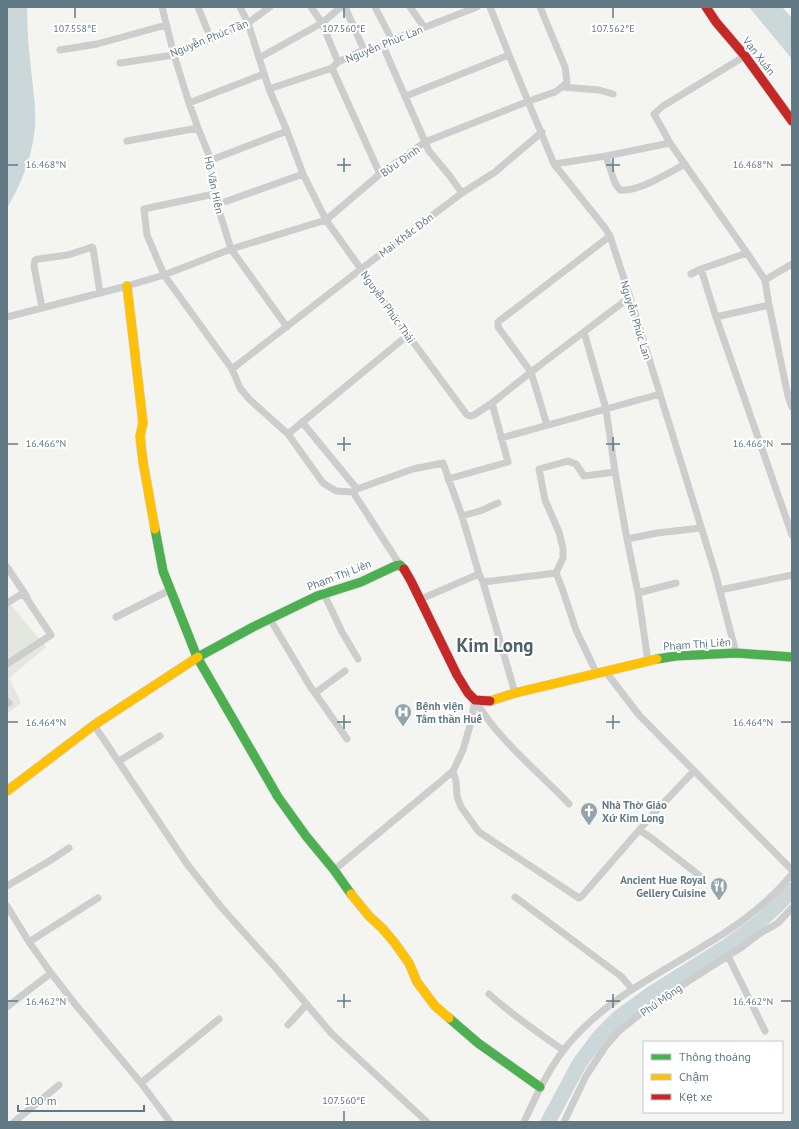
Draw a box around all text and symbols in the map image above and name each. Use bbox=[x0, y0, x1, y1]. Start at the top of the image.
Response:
street label: Nguyễn Phúc Tần bbox=[168, 16, 250, 60]
text: 107.558°E bbox=[53, 22, 97, 35]
text: 107.560°E bbox=[322, 22, 366, 35]
street label: Nguyễn Phúc Lan bbox=[343, 22, 425, 66]
text: 107.562°E bbox=[591, 22, 635, 35]
street label: Vạn Xuân bbox=[739, 33, 778, 78]
street label: Bửu Đình bbox=[378, 142, 422, 180]
street label: Hồ Văn Hiến bbox=[201, 155, 227, 215]
text: 16.468°N bbox=[26, 158, 66, 171]
text: 16.468°N bbox=[733, 158, 773, 171]
street label: Mai Khắc Đôn bbox=[376, 210, 436, 260]
street label: Nguyễn Phúc Thái bbox=[358, 268, 418, 346]
street label: Nguyễn Phúc Lan bbox=[617, 279, 655, 361]
text: 16.466°N bbox=[26, 437, 66, 450]
text: 16.466°N bbox=[733, 437, 773, 450]
street label: Phạm Thị Liên bbox=[305, 556, 373, 594]
district label: Kim Long bbox=[457, 633, 533, 657]
street label: Phạm Thị Liên bbox=[663, 635, 731, 653]
place label: Bệnh viện Tâm thần Huế bbox=[416, 699, 482, 726]
hospital icon: Bệnh viện Tâm thần Huế bbox=[393, 702, 413, 727]
text: 16.464°N bbox=[26, 716, 66, 729]
text: 16.464°N bbox=[733, 716, 773, 729]
place label: Nhà Thờ Giáo Xứ Kim Long bbox=[602, 798, 667, 825]
church icon: Nhà Thờ Giáo Xứ Kim Long bbox=[579, 801, 599, 826]
place label: Ancient Hue Royal Gellery Cuisine bbox=[620, 873, 707, 900]
restaurant icon: Ancient Hue Royal Gellery Cuisine bbox=[709, 876, 729, 901]
street label: Phú Mộng bbox=[637, 981, 685, 1019]
text: 16.462°N bbox=[26, 995, 66, 1008]
text: 16.462°N bbox=[733, 995, 773, 1008]
legend bbox=[643, 1041, 783, 1113]
text: Thông thoáng bbox=[679, 1049, 751, 1064]
text: Chậm bbox=[679, 1069, 709, 1084]
scale bar bbox=[18, 1087, 144, 1113]
text: Kẹt xe bbox=[679, 1089, 712, 1104]
text: 100 m bbox=[24, 1093, 57, 1108]
text: 107.560°E bbox=[322, 1094, 366, 1107]

